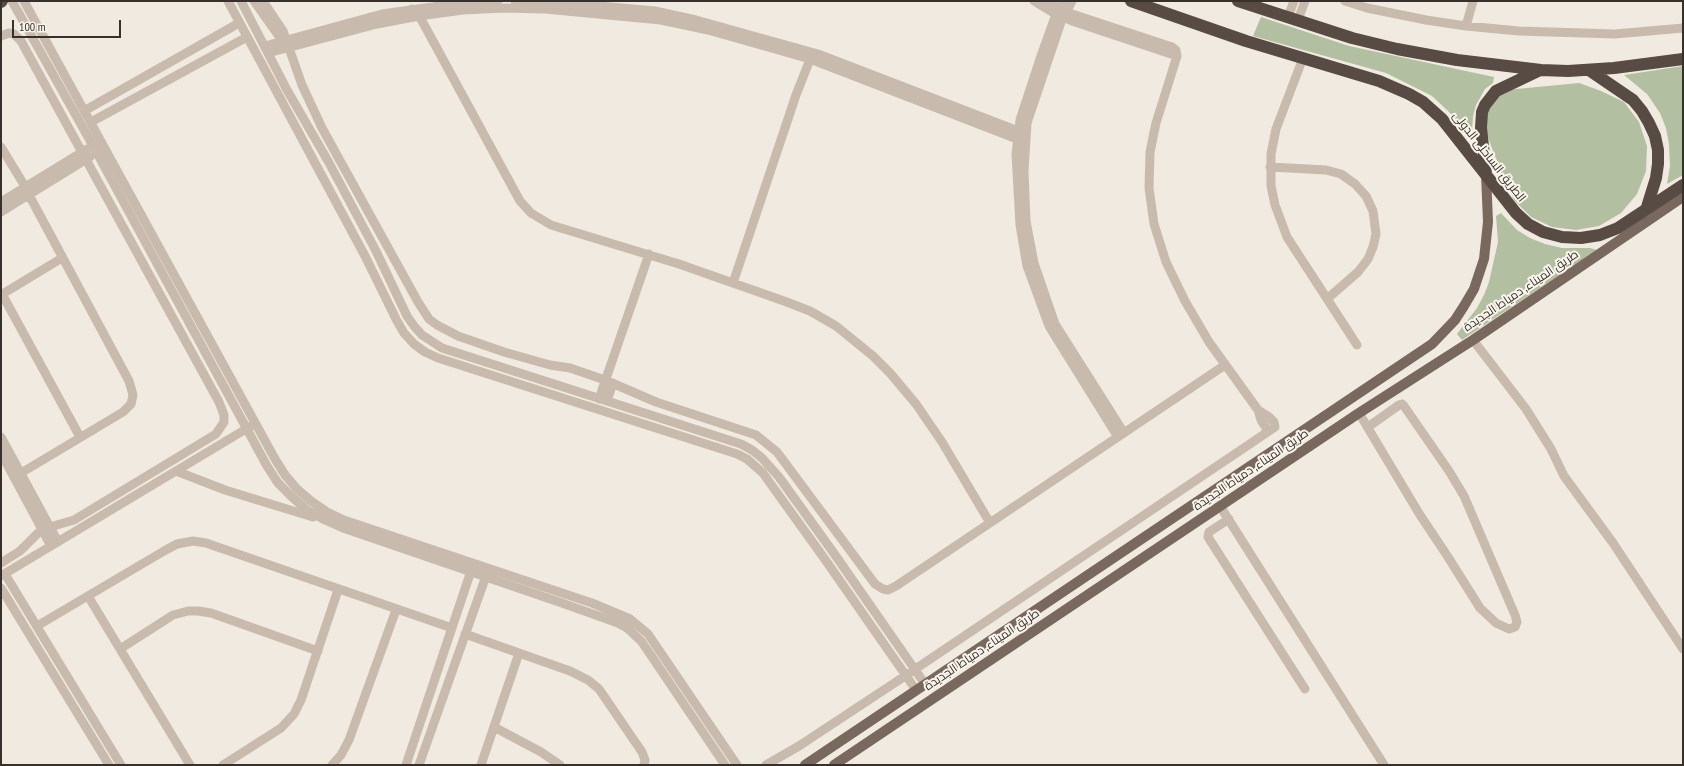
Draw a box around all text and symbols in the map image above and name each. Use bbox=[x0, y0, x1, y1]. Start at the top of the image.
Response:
scale bar bbox=[14, 12, 123, 38]
text: 100 m bbox=[19, 19, 46, 34]
street label: الطريق الساحلى الدولى bbox=[1449, 109, 1529, 205]
street label: طريق الميناء, دمياط الجديدة bbox=[1461, 247, 1581, 335]
street label: طريق الميناء, دمياط الجديدة bbox=[1191, 426, 1311, 514]
street label: طريق الميناء, دمياط الجديدة bbox=[922, 606, 1042, 694]

